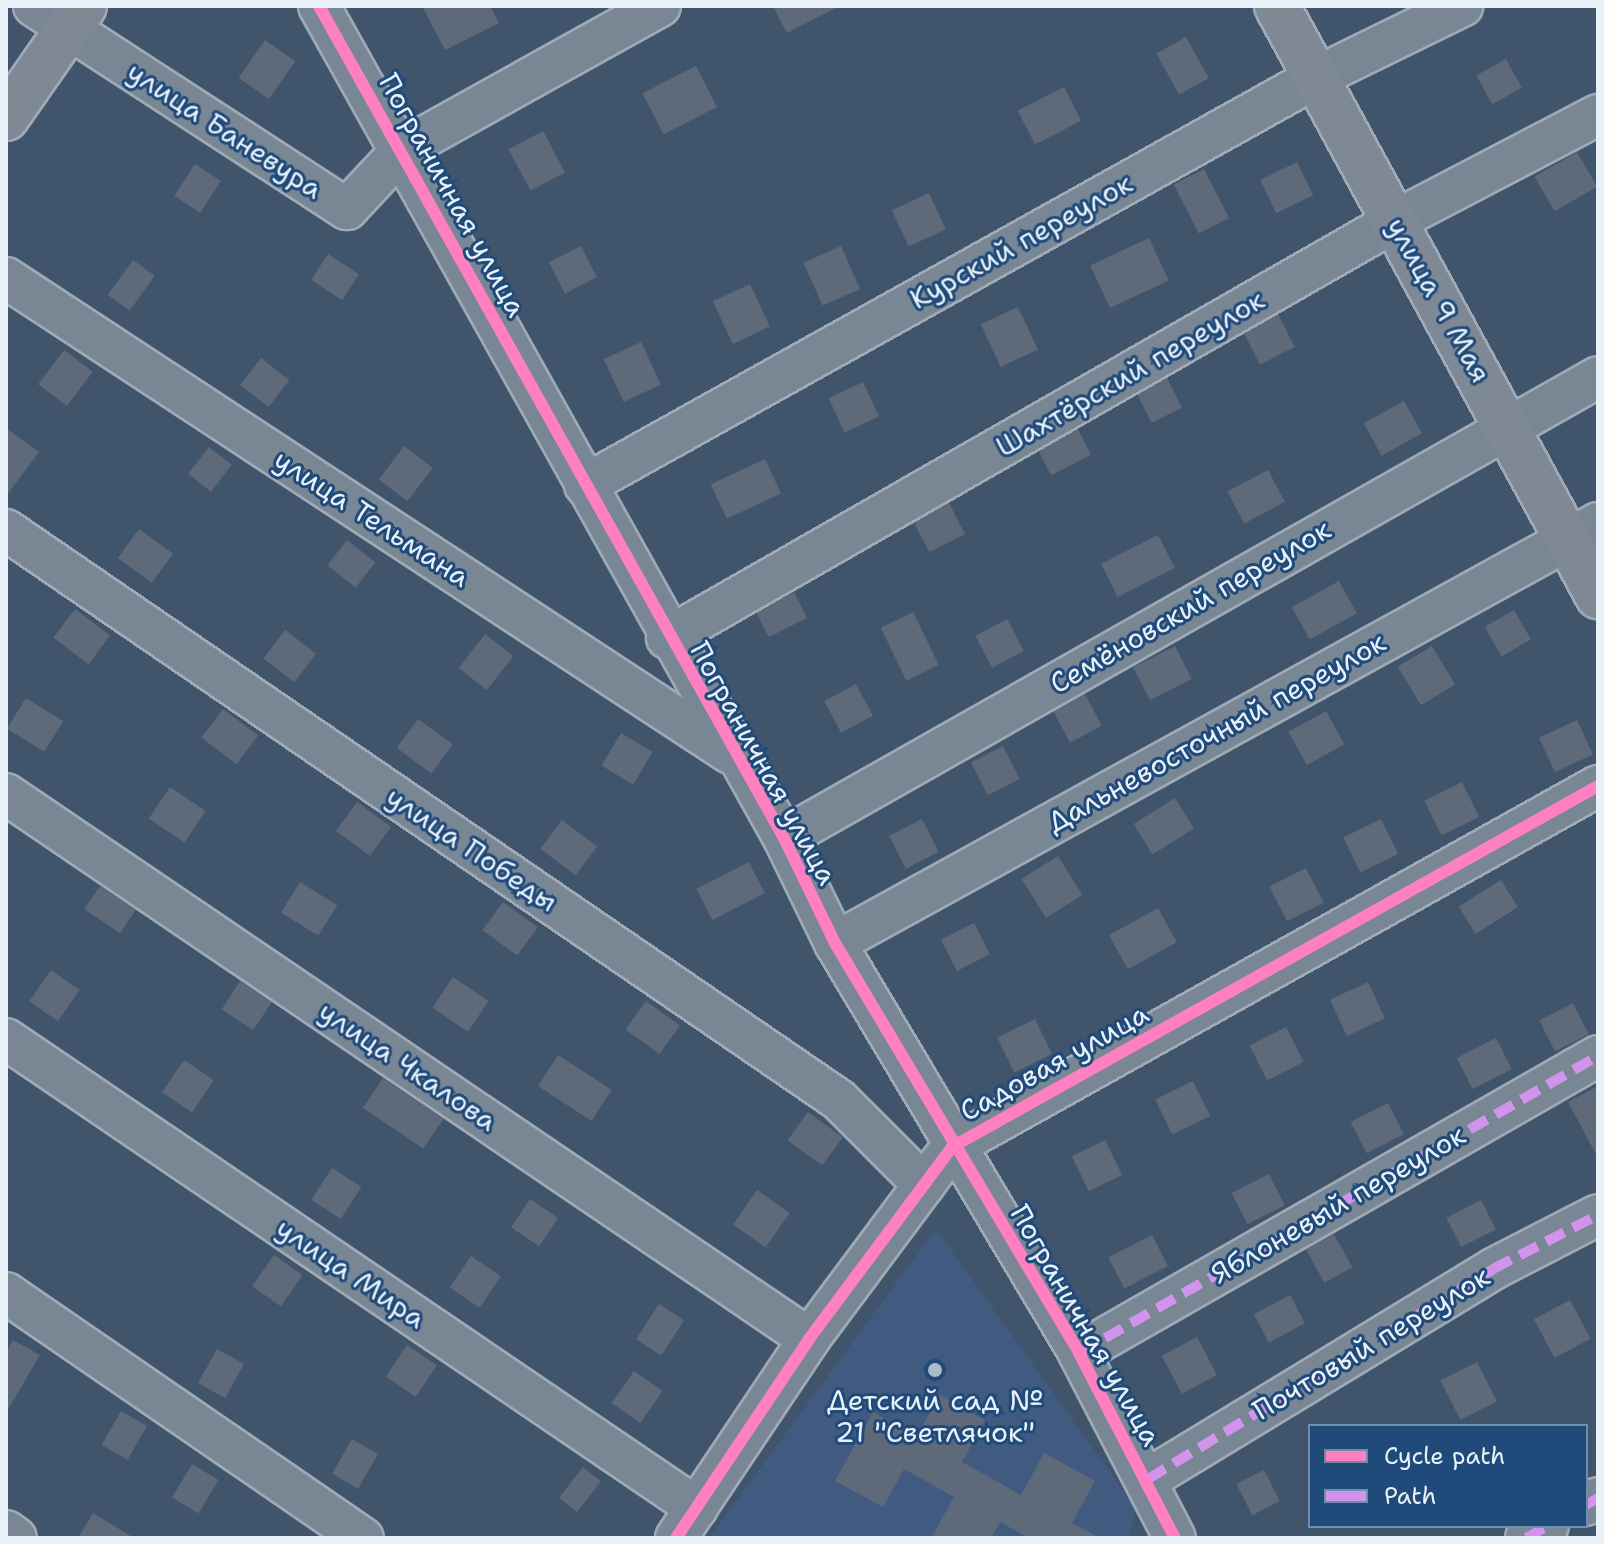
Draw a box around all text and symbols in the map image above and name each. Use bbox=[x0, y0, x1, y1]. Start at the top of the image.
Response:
street label: улица Баневура bbox=[121, 54, 329, 206]
street label: Пограничная улица bbox=[372, 68, 534, 322]
street label: Курский переулок bbox=[904, 166, 1138, 316]
street label: улица 9 Мая bbox=[1380, 212, 1498, 388]
street label: Шахтёрский переулок bbox=[990, 282, 1270, 464]
street label: улица Тельмана bbox=[268, 442, 476, 594]
street label: Семёновский переулок bbox=[1044, 512, 1336, 700]
street label: Дальневосточный переулок bbox=[1041, 625, 1391, 839]
street label: Пограничная улица bbox=[683, 636, 845, 890]
street label: улица Победы bbox=[380, 779, 564, 919]
street label: улица Чкалова bbox=[313, 994, 503, 1138]
street label: Садовая улица bbox=[954, 996, 1154, 1128]
street label: Яблоневый переулок bbox=[1205, 1117, 1471, 1291]
street label: Пограничная улица bbox=[1003, 1199, 1169, 1451]
street label: улица Мира bbox=[270, 1211, 432, 1335]
street label: Почтовый переулок bbox=[1246, 1259, 1496, 1427]
marker: Детский сад № 21 "Светлячок" bbox=[926, 1361, 944, 1379]
place label: Детский сад № 21 "Светлячок" bbox=[827, 1383, 1043, 1449]
legend bbox=[1308, 1424, 1588, 1528]
text: Cycle path bbox=[1384, 1440, 1505, 1472]
text: Path bbox=[1384, 1480, 1436, 1512]

